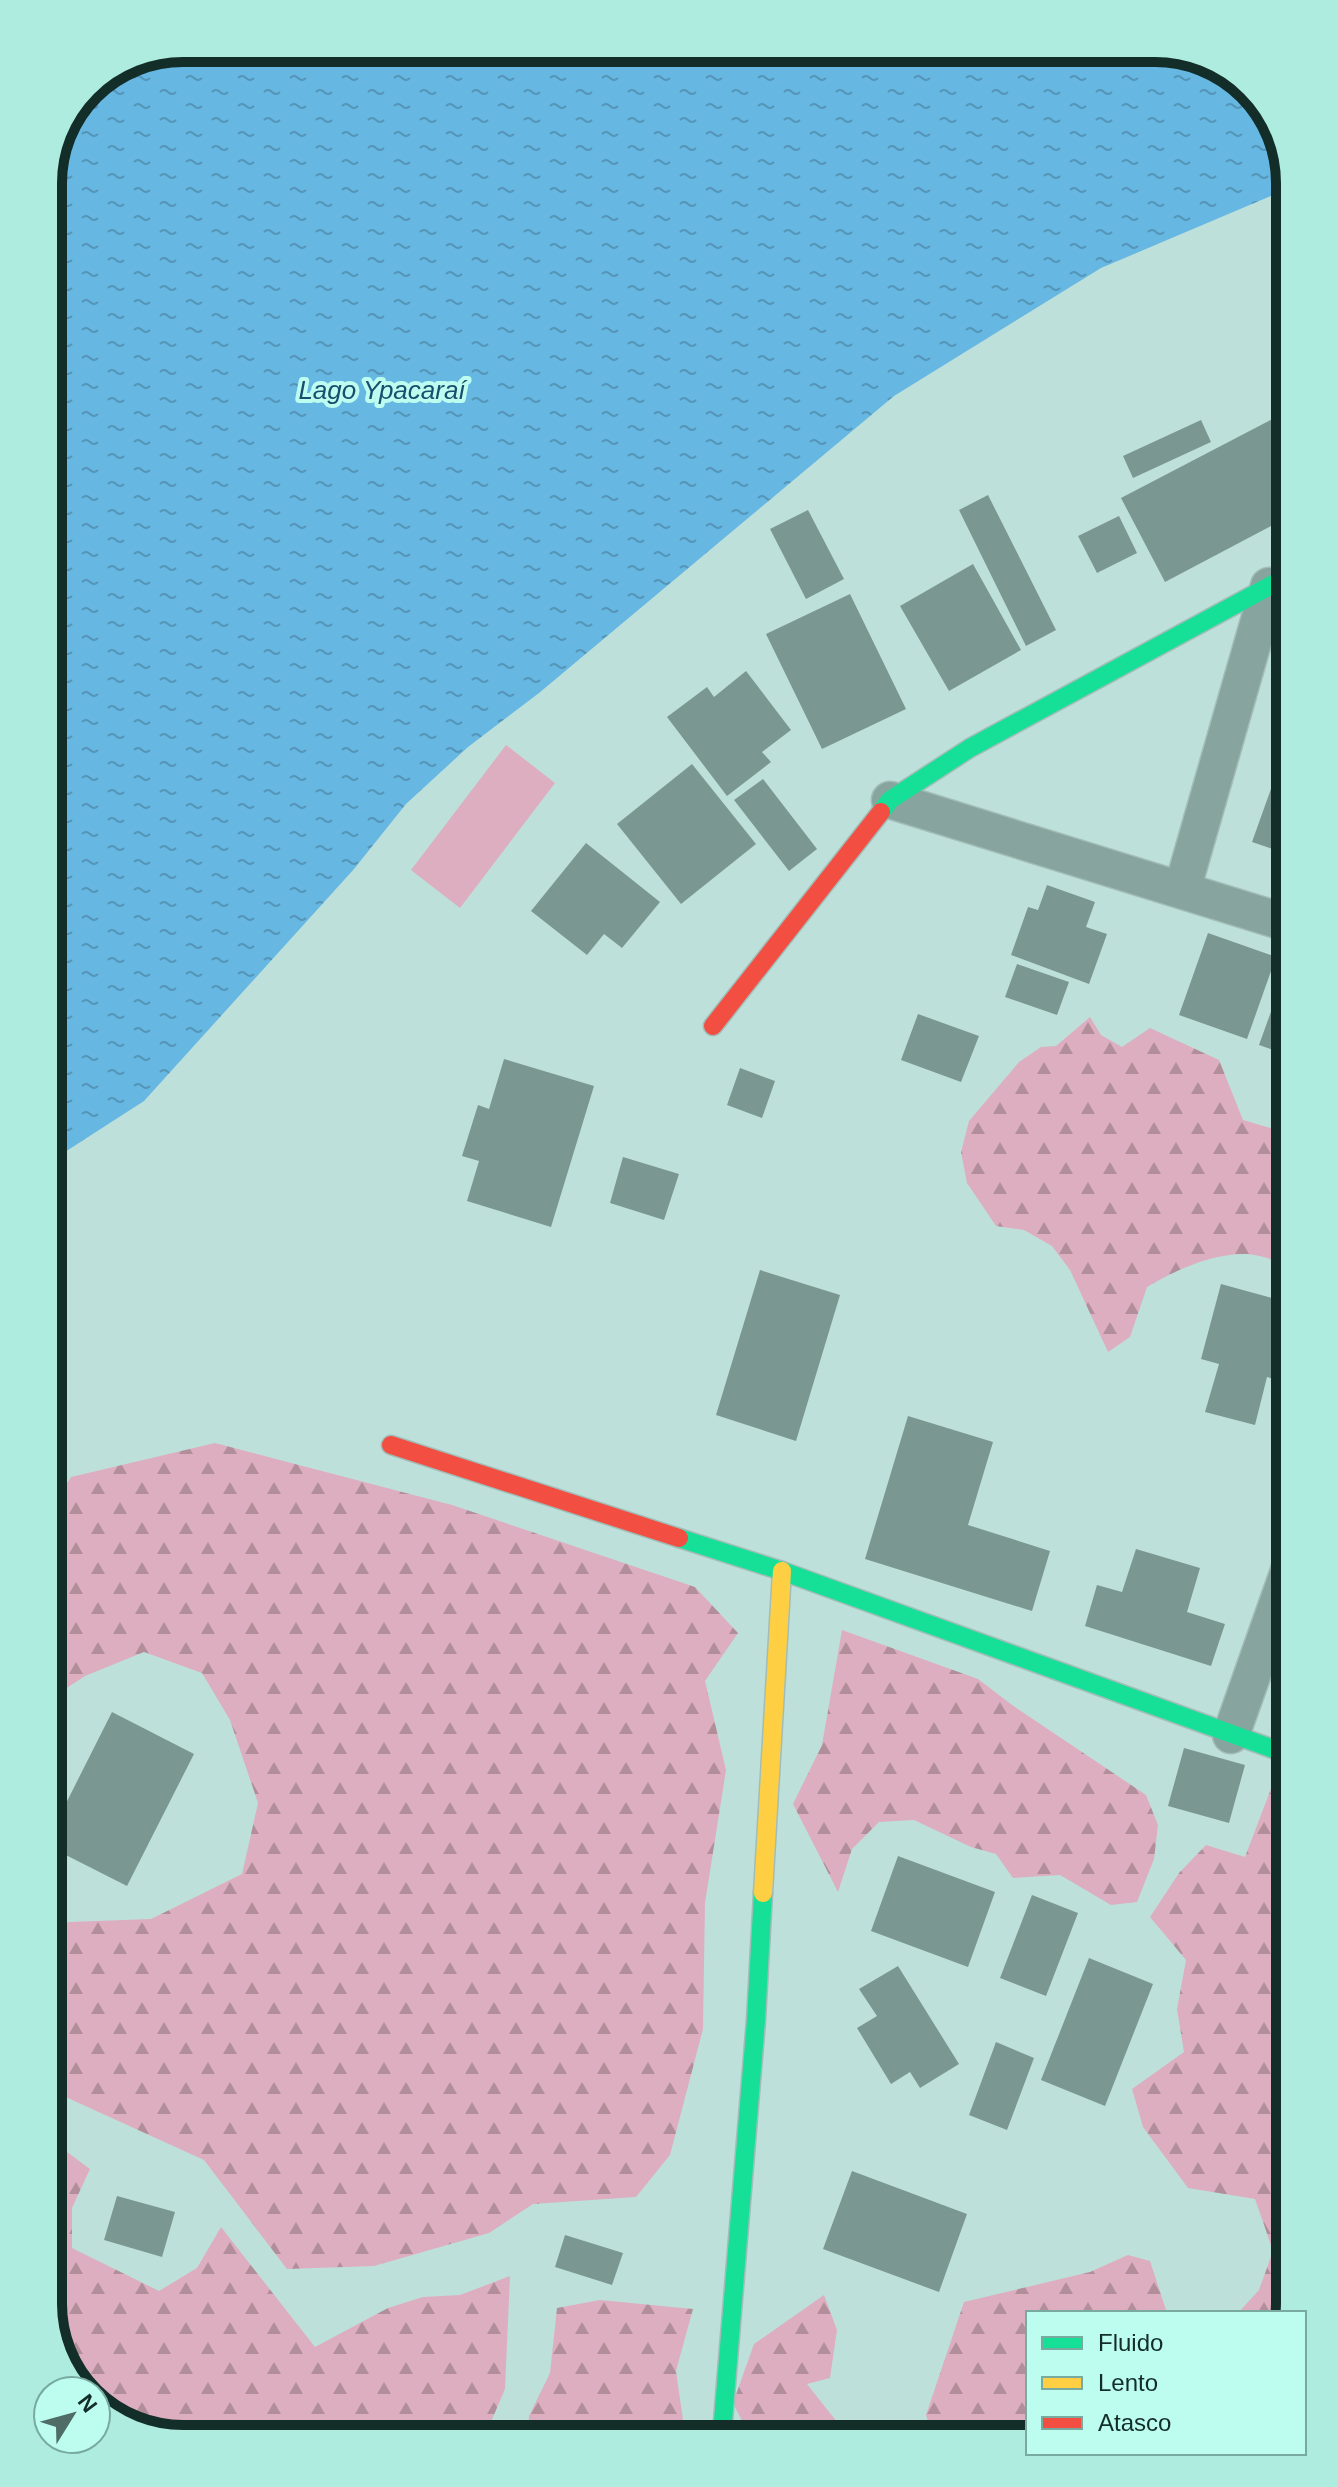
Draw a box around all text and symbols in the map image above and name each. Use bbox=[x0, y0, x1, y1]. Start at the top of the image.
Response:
water label: Lago Ypacaraí bbox=[298, 375, 468, 405]
legend bbox=[1026, 2311, 1306, 2455]
text: Fluido bbox=[1098, 2329, 1163, 2356]
text: Lento bbox=[1098, 2369, 1158, 2396]
north arrow bbox=[32, 2375, 112, 2455]
text: N bbox=[73, 2389, 102, 2417]
text: Atasco bbox=[1098, 2409, 1171, 2436]

